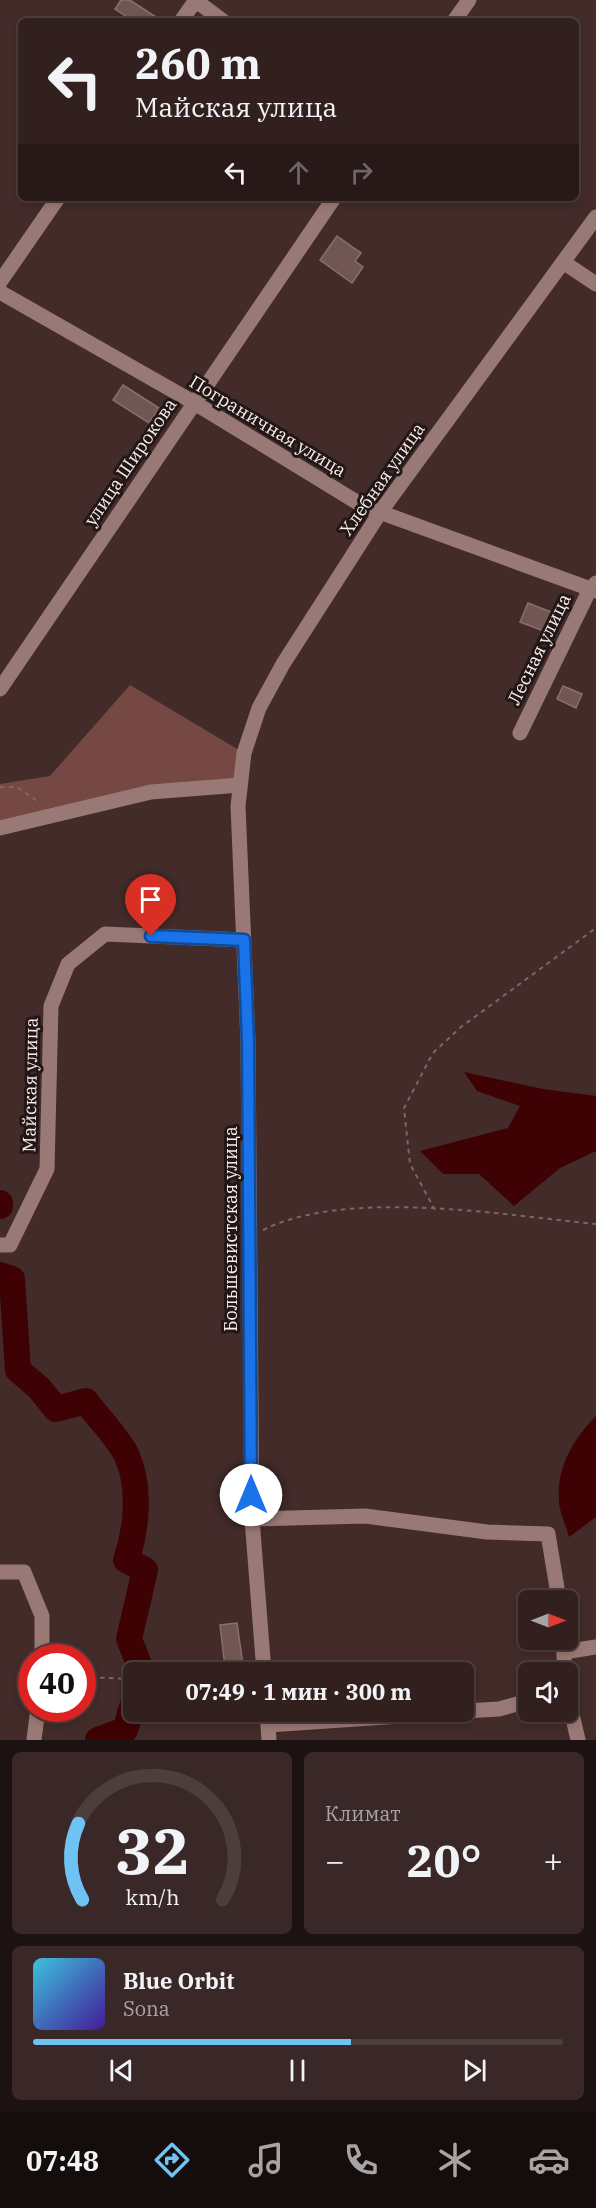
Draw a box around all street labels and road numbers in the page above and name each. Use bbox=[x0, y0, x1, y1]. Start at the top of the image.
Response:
street label: Пограничная улица bbox=[185, 370, 351, 482]
street label: улица Широкова bbox=[79, 394, 181, 530]
street label: Хлебная улица bbox=[335, 418, 430, 540]
street label: Лесная улица bbox=[502, 590, 576, 708]
street label: Майская улица bbox=[17, 1017, 43, 1153]
street label: Большевистская улица bbox=[219, 1126, 242, 1332]

